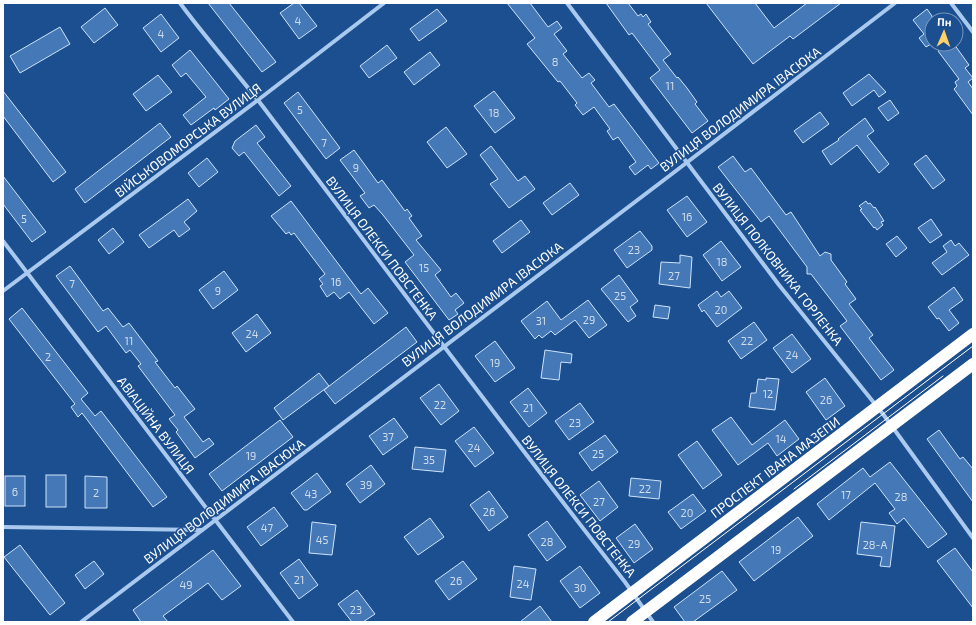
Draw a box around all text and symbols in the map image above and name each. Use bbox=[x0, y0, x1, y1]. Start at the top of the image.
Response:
north arrow bbox=[924, 12, 964, 52]
house number: 4 bbox=[295, 14, 302, 27]
text: Пн bbox=[937, 15, 952, 28]
house number: 4 bbox=[158, 27, 165, 40]
street label: ВУЛИЦЯ ВОЛОДИМИРА ІВАСЮКА bbox=[656, 43, 824, 175]
house number: 8 bbox=[552, 55, 558, 68]
house number: 11 bbox=[666, 79, 674, 92]
street label: ВІЙСЬКОВОМОРСЬКА ВУЛИЦЯ bbox=[111, 80, 265, 200]
house number: 5 bbox=[297, 103, 303, 116]
house number: 18 bbox=[488, 106, 500, 119]
house number: 7 bbox=[321, 136, 327, 149]
house number: 9 bbox=[353, 161, 359, 174]
street label: ВУЛИЦЯ ОЛЕКСИ ПОВСТЕНКА bbox=[323, 173, 441, 323]
street label: ВУЛИЦЯ ПОЛКОВНИКА ГОРЛЕНКА bbox=[710, 180, 846, 348]
house number: 16 bbox=[682, 210, 692, 223]
house number: 5 bbox=[21, 212, 27, 225]
street label: ВУЛИЦЯ ВОЛОДИМИРА ІВАСЮКА bbox=[398, 238, 566, 370]
house number: 23 bbox=[628, 243, 640, 256]
house number: 18 bbox=[716, 255, 728, 268]
house number: 15 bbox=[419, 261, 429, 274]
house number: 27 bbox=[668, 269, 680, 282]
house number: 16 bbox=[331, 275, 341, 288]
house number: 7 bbox=[69, 277, 75, 290]
house number: 9 bbox=[215, 284, 221, 297]
house number: 25 bbox=[614, 289, 626, 302]
house number: 20 bbox=[715, 303, 727, 316]
house number: 29 bbox=[583, 313, 595, 326]
house number: 31 bbox=[536, 314, 546, 327]
house number: 24 bbox=[246, 327, 259, 340]
house number: 11 bbox=[125, 334, 133, 347]
house number: 22 bbox=[741, 334, 753, 347]
house number: 24 bbox=[786, 348, 799, 361]
house number: 2 bbox=[45, 350, 51, 363]
house number: 19 bbox=[490, 356, 500, 369]
street label: АВІАЦІЙНА ВУЛИЦЯ bbox=[114, 373, 198, 477]
house number: 12 bbox=[763, 387, 773, 400]
house number: 26 bbox=[820, 393, 832, 406]
house number: 22 bbox=[434, 398, 446, 411]
house number: 21 bbox=[523, 401, 533, 414]
street label: ПРОСПЕКТ ІВАНА МАЗЕПИ bbox=[707, 413, 843, 521]
house number: 23 bbox=[569, 416, 581, 429]
house number: 37 bbox=[382, 430, 394, 443]
street label: ВУЛИЦЯ ОЛЕКСИ ПОВСТЕНКА bbox=[519, 432, 639, 580]
house number: 14 bbox=[775, 432, 787, 445]
street label: ВУЛИЦЯ ВОЛОДИМИРА ІВАСЮКА bbox=[140, 435, 308, 567]
house number: 24 bbox=[468, 441, 481, 454]
house number: 25 bbox=[592, 447, 604, 460]
house number: 19 bbox=[246, 449, 256, 462]
house number: 35 bbox=[423, 453, 435, 466]
house number: 39 bbox=[360, 478, 372, 491]
house number: 22 bbox=[639, 482, 651, 495]
house number: 6 bbox=[12, 485, 18, 498]
house number: 2 bbox=[93, 486, 99, 499]
house number: 43 bbox=[305, 487, 317, 500]
house number: 17 bbox=[841, 488, 851, 501]
house number: 28 bbox=[895, 490, 907, 503]
house number: 27 bbox=[593, 495, 605, 508]
house number: 26 bbox=[483, 505, 495, 518]
house number: 20 bbox=[681, 506, 693, 519]
house number: 47 bbox=[261, 521, 274, 534]
house number: 45 bbox=[316, 533, 328, 546]
house number: 28 bbox=[541, 535, 553, 548]
house number: 29 bbox=[628, 537, 640, 550]
house number: 28-А bbox=[863, 538, 887, 551]
house number: 19 bbox=[771, 543, 781, 556]
house number: 21 bbox=[294, 573, 304, 586]
house number: 26 bbox=[450, 574, 462, 587]
house number: 24 bbox=[517, 577, 530, 590]
house number: 49 bbox=[179, 578, 193, 591]
house number: 30 bbox=[574, 581, 586, 594]
house number: 25 bbox=[699, 592, 711, 605]
house number: 23 bbox=[350, 603, 362, 616]

